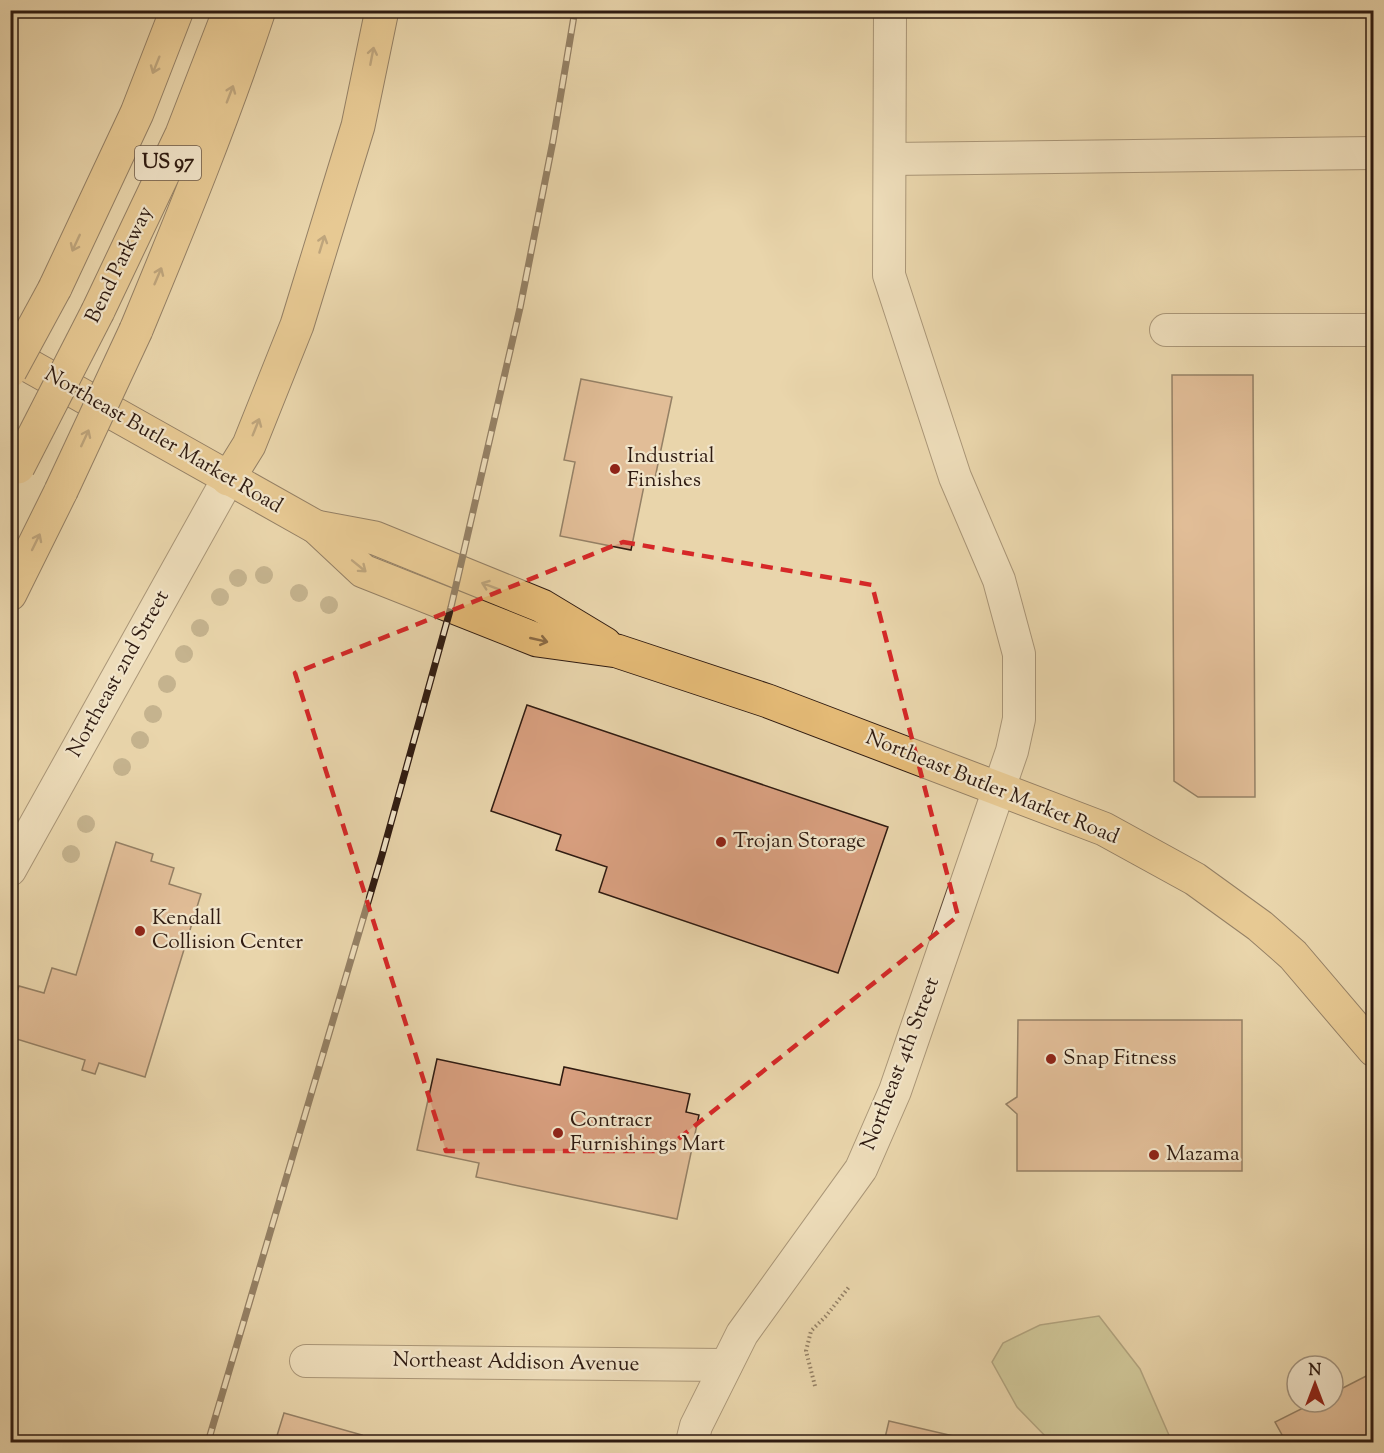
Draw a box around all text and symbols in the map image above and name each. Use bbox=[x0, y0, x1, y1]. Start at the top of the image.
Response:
one-way arrow bbox=[367, 47, 379, 66]
one-way arrow bbox=[150, 55, 161, 74]
one-way arrow bbox=[225, 85, 236, 104]
road number: US 97 bbox=[135, 146, 201, 180]
street label: Bend Parkway bbox=[79, 201, 162, 329]
one-way arrow bbox=[70, 233, 81, 251]
one-way arrow bbox=[317, 235, 328, 254]
one-way arrow bbox=[153, 267, 164, 285]
street label: Northeast Butler Market Road bbox=[38, 360, 288, 522]
one-way arrow bbox=[251, 419, 262, 437]
one-way arrow bbox=[81, 429, 92, 447]
place label: Industrial Finishes bbox=[627, 442, 715, 496]
marker: Industrial Finishes bbox=[608, 462, 622, 476]
one-way arrow bbox=[30, 534, 42, 552]
one-way arrow bbox=[351, 560, 367, 573]
one-way arrow bbox=[481, 580, 500, 591]
street label: Northeast 2nd Street bbox=[61, 585, 177, 763]
one-way arrow bbox=[529, 634, 548, 646]
street label: Northeast Butler Market Road bbox=[861, 723, 1123, 853]
place label: Trojan Storage bbox=[733, 827, 866, 857]
marker: Trojan Storage bbox=[714, 835, 728, 849]
place label: Kendall Collision Center bbox=[152, 904, 303, 958]
marker: Kendall Collision Center bbox=[133, 924, 147, 938]
street label: Northeast 4th Street bbox=[854, 973, 948, 1155]
place label: Snap Fitness bbox=[1063, 1044, 1176, 1074]
marker: Snap Fitness bbox=[1044, 1052, 1058, 1066]
place label: Contracr Furnishings Mart bbox=[570, 1106, 725, 1160]
marker: Contracr Furnishings Mart bbox=[551, 1126, 565, 1140]
place label: Mazama bbox=[1166, 1140, 1240, 1170]
marker: Mazama bbox=[1147, 1148, 1161, 1162]
street label: Northeast Addison Avenue bbox=[392, 1346, 640, 1380]
north arrow bbox=[1285, 1354, 1345, 1414]
text: N bbox=[1309, 1360, 1322, 1383]

